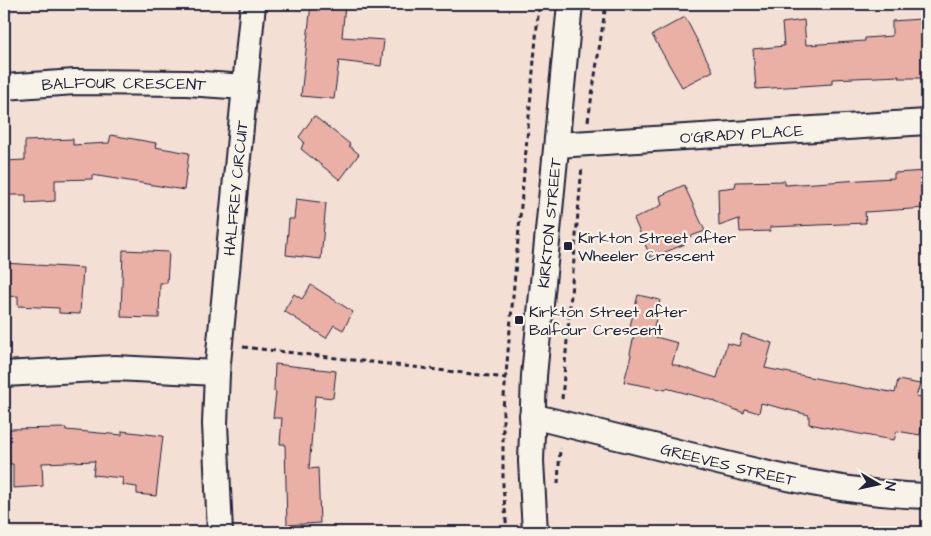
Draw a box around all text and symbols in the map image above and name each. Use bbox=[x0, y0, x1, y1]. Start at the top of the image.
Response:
street label: BALFOUR CRESCENT bbox=[41, 72, 207, 96]
street label: HALFREY CIRCUIT bbox=[219, 119, 254, 257]
street label: O'GRADY PLACE bbox=[679, 120, 805, 149]
street label: KIRKTON STREET bbox=[533, 157, 567, 289]
place label: Kirkton Street after Wheeler Crescent bbox=[578, 227, 736, 267]
marker: Kirkton Street after Wheeler Crescent bbox=[562, 240, 574, 252]
place label: Kirkton Street after Balfour Crescent bbox=[529, 301, 687, 341]
marker: Kirkton Street after Balfour Crescent bbox=[513, 314, 525, 326]
street label: GREEVES STREET bbox=[658, 438, 798, 491]
north arrow bbox=[854, 458, 904, 508]
text: N bbox=[879, 480, 900, 492]

